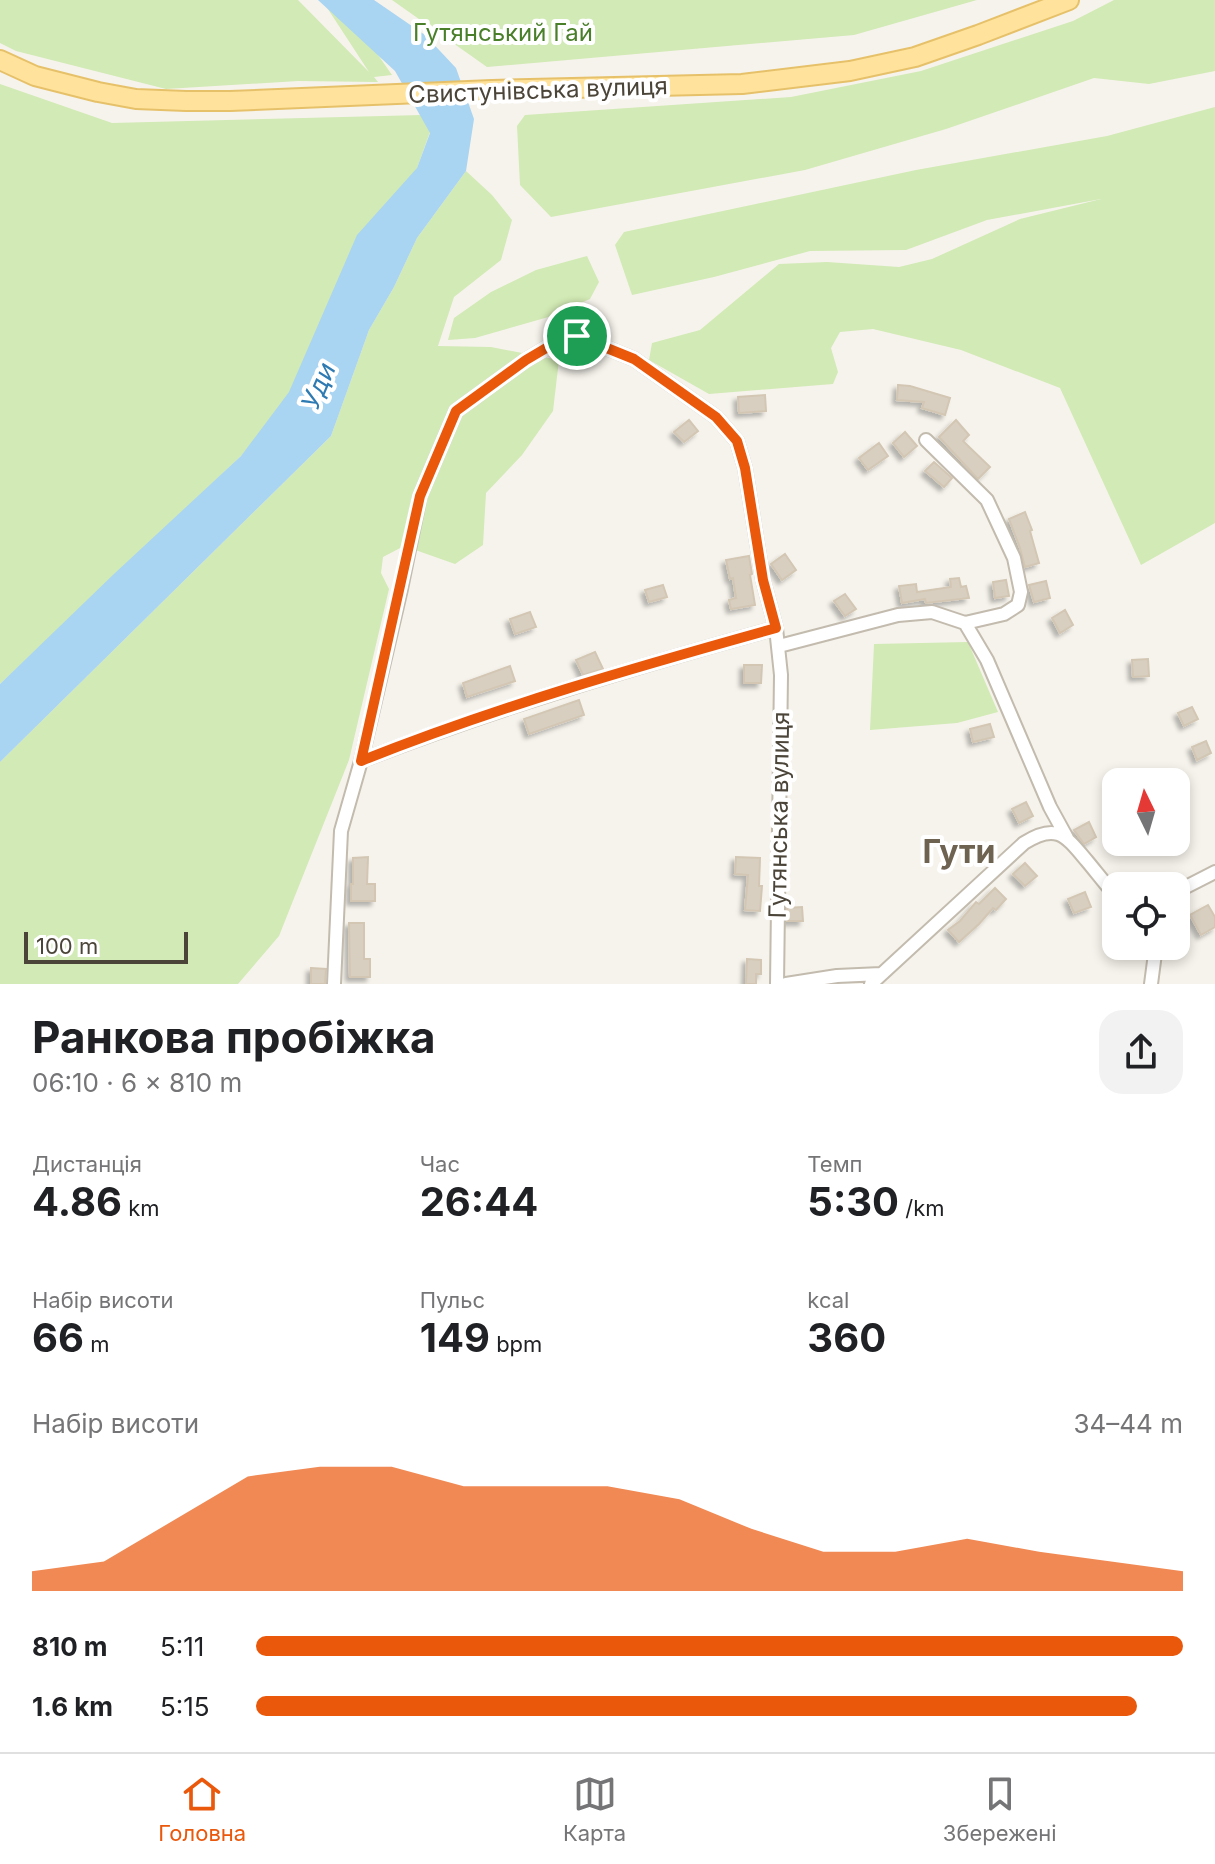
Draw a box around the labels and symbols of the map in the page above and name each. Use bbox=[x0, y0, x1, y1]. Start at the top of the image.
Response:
park label: Гутянський Гай bbox=[413, 18, 593, 47]
street label: Свистунівська вулиця bbox=[408, 71, 668, 109]
pin bbox=[543, 302, 611, 370]
water label: Уди bbox=[294, 358, 342, 414]
street label: Гутянська вулиця bbox=[763, 711, 795, 919]
north arrow bbox=[1102, 768, 1190, 856]
district label: Гути bbox=[923, 832, 995, 871]
scale bar bbox=[24, 928, 188, 964]

